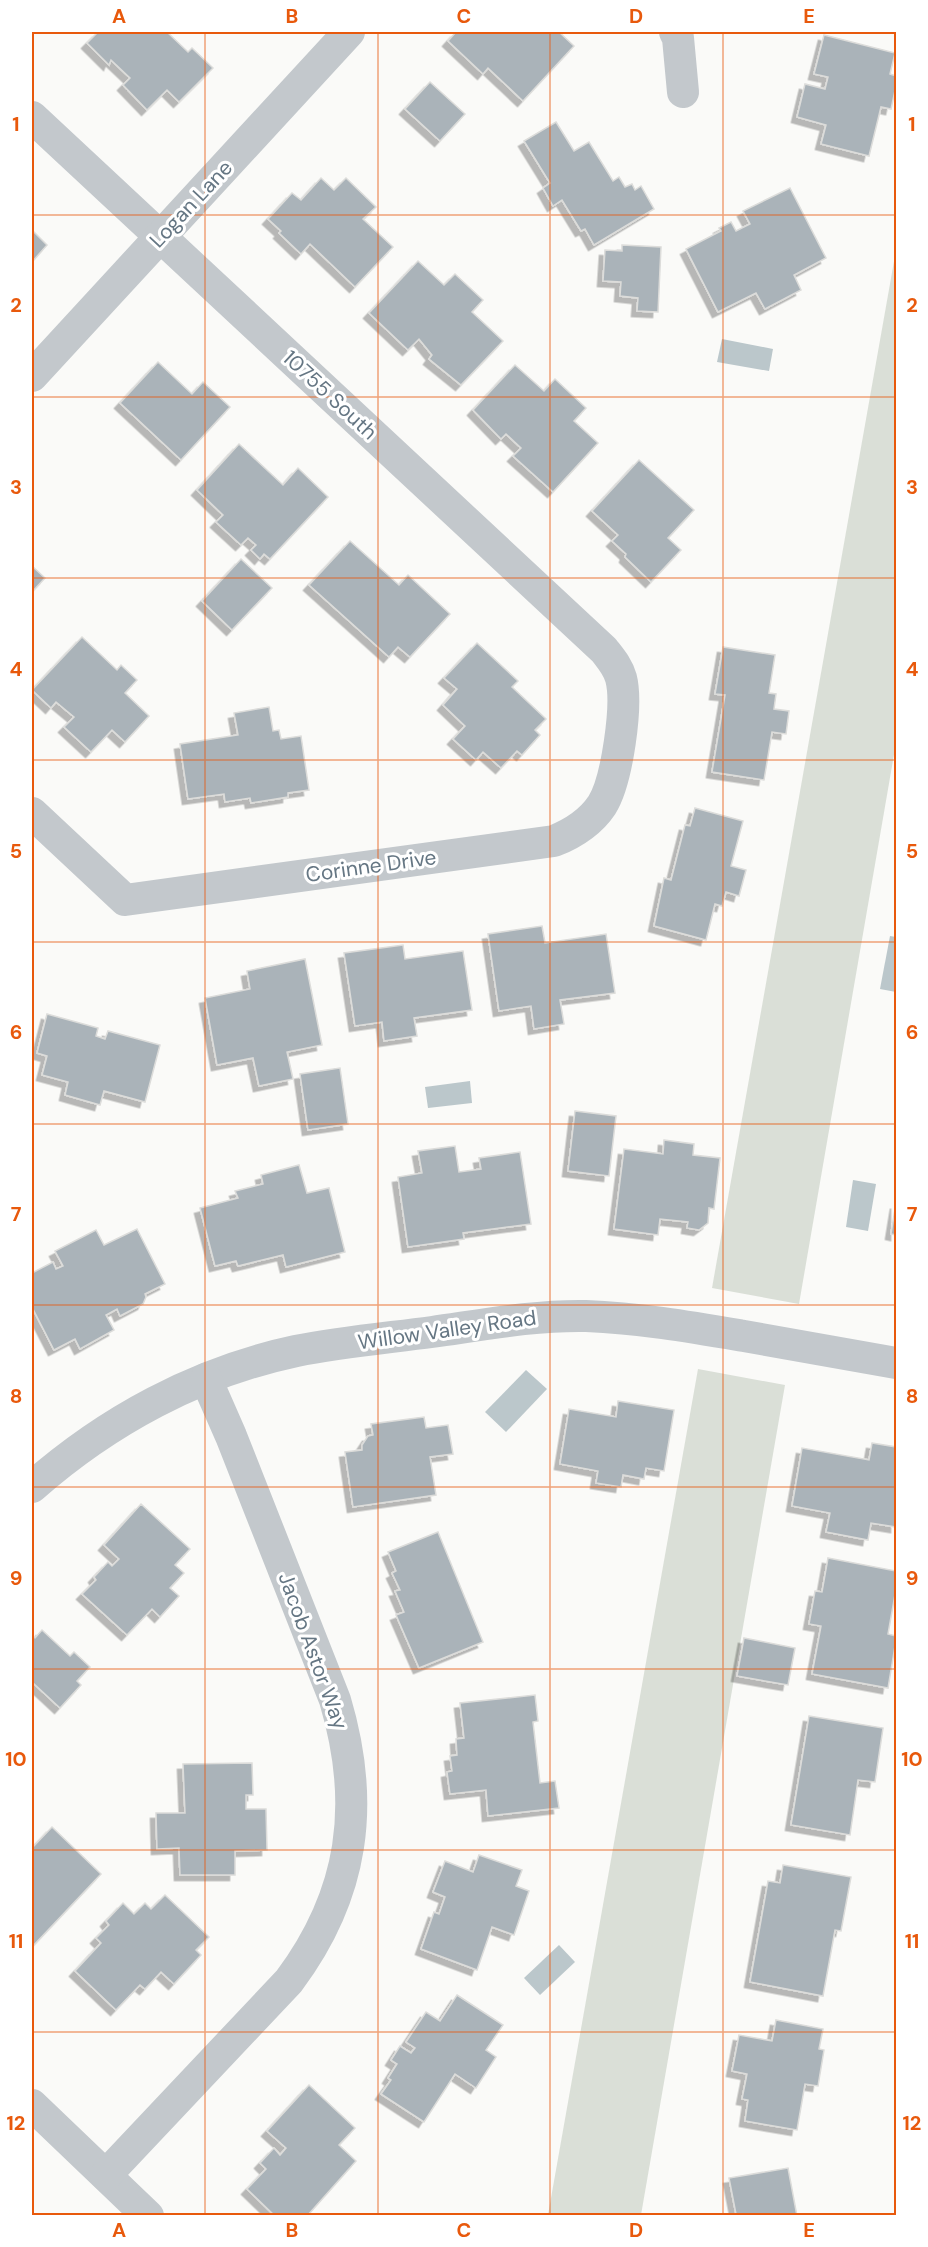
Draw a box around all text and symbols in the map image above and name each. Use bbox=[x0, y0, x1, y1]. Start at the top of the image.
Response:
text: A bbox=[112, 3, 126, 29]
text: B bbox=[286, 3, 298, 29]
text: C bbox=[457, 3, 471, 29]
text: D bbox=[629, 3, 643, 29]
text: E bbox=[803, 3, 815, 29]
text: 1 bbox=[12, 111, 20, 137]
text: 1 bbox=[908, 111, 916, 137]
street label: Logan Lane bbox=[143, 154, 239, 254]
text: 2 bbox=[10, 292, 22, 318]
text: 2 bbox=[906, 292, 918, 318]
street label: 10755 South bbox=[277, 344, 383, 446]
text: 3 bbox=[10, 474, 22, 500]
text: 3 bbox=[906, 474, 918, 500]
text: 4 bbox=[10, 656, 23, 682]
text: 4 bbox=[906, 656, 919, 682]
text: 5 bbox=[10, 838, 22, 864]
text: 5 bbox=[906, 838, 918, 864]
street label: Corinne Drive bbox=[304, 843, 438, 889]
text: 6 bbox=[10, 1019, 22, 1045]
text: 6 bbox=[906, 1019, 918, 1045]
text: 7 bbox=[11, 1201, 22, 1227]
text: 7 bbox=[907, 1201, 918, 1227]
street label: Willow Valley Road bbox=[356, 1304, 538, 1356]
text: 8 bbox=[10, 1383, 22, 1409]
text: 8 bbox=[906, 1383, 918, 1409]
text: 9 bbox=[10, 1565, 22, 1591]
text: 9 bbox=[906, 1565, 918, 1591]
street label: Jacob Astor Way bbox=[272, 1569, 354, 1734]
text: 10 bbox=[5, 1746, 27, 1772]
text: 10 bbox=[901, 1746, 923, 1772]
text: 11 bbox=[9, 1928, 23, 1954]
text: 11 bbox=[905, 1928, 919, 1954]
text: 12 bbox=[7, 2110, 25, 2136]
text: 12 bbox=[903, 2110, 921, 2136]
text: A bbox=[112, 2217, 126, 2243]
text: B bbox=[286, 2217, 298, 2243]
text: C bbox=[457, 2217, 471, 2243]
text: D bbox=[629, 2217, 643, 2243]
text: E bbox=[803, 2217, 815, 2243]

